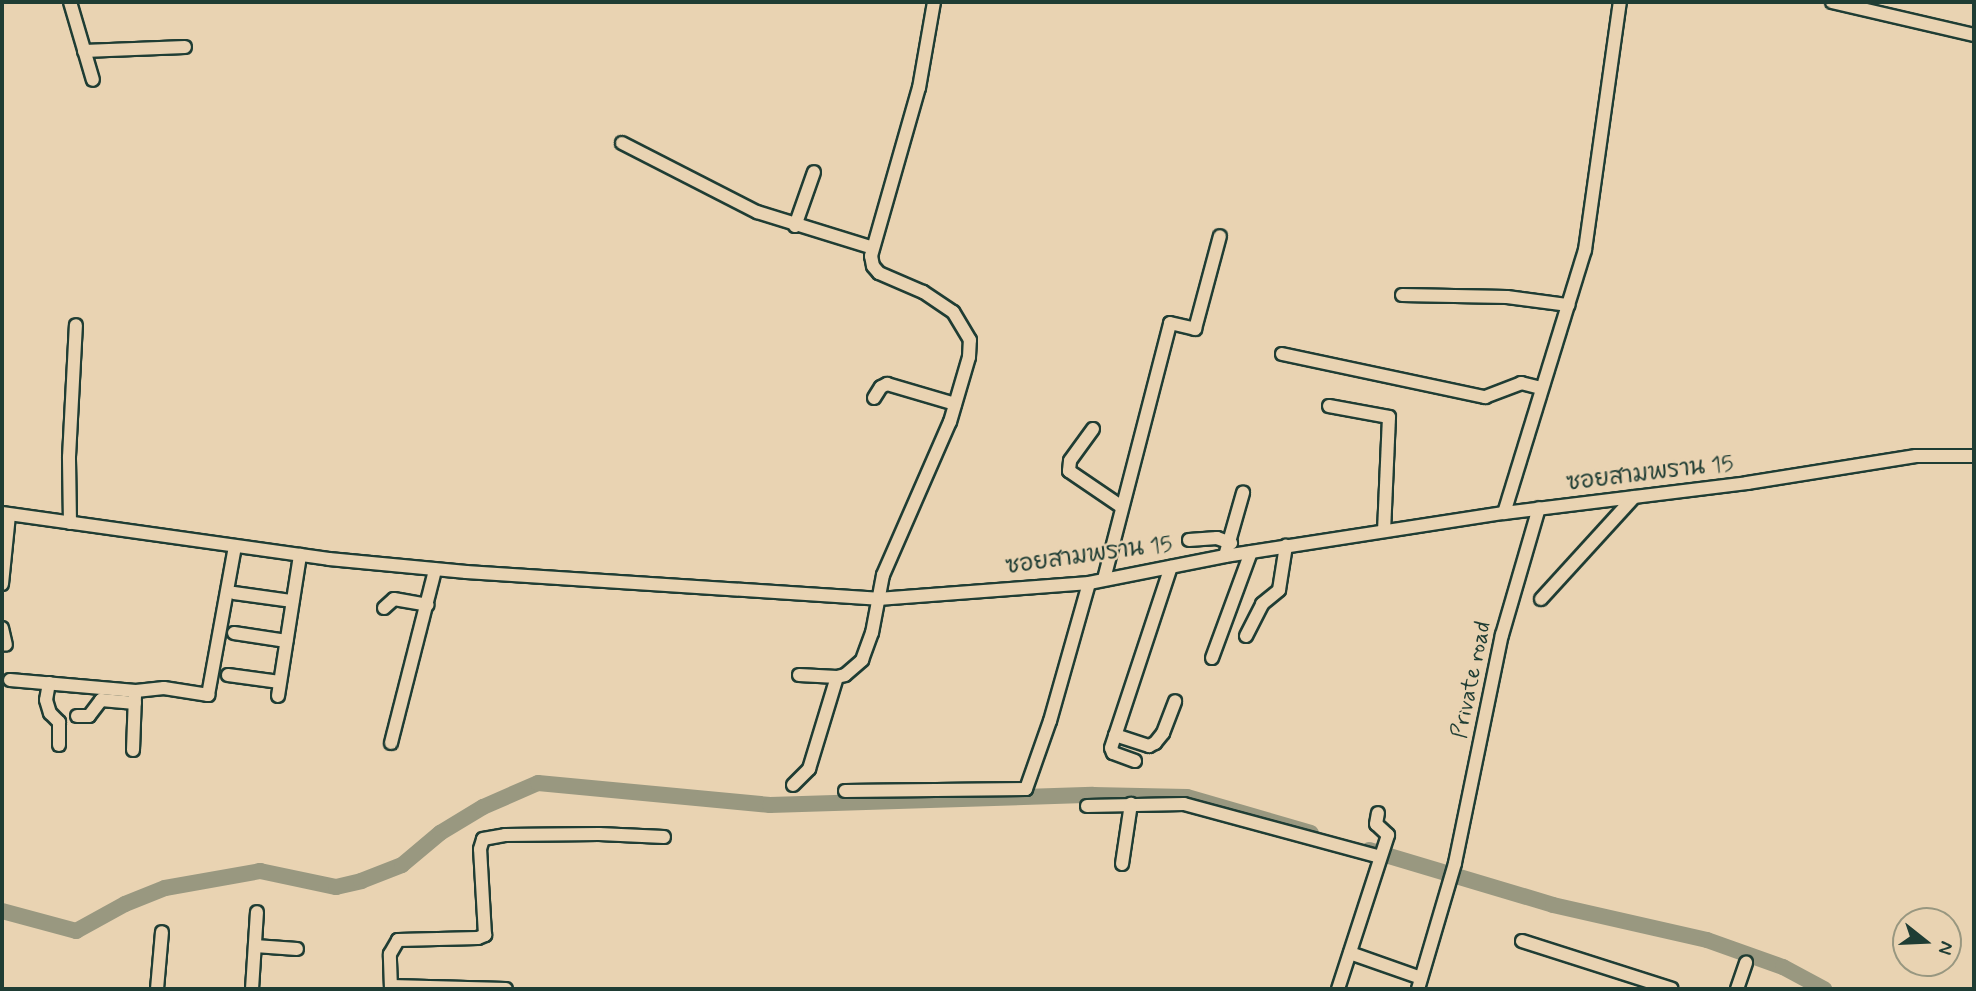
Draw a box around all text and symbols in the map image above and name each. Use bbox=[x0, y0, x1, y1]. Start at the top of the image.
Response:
street label: ซอยสามพราน 15 bbox=[1565, 450, 1735, 498]
street label: ซอยสามพราน 15 bbox=[1004, 531, 1174, 581]
street label: Private road bbox=[1446, 619, 1498, 741]
north arrow bbox=[1892, 907, 1962, 977]
text: N bbox=[1932, 938, 1959, 958]

